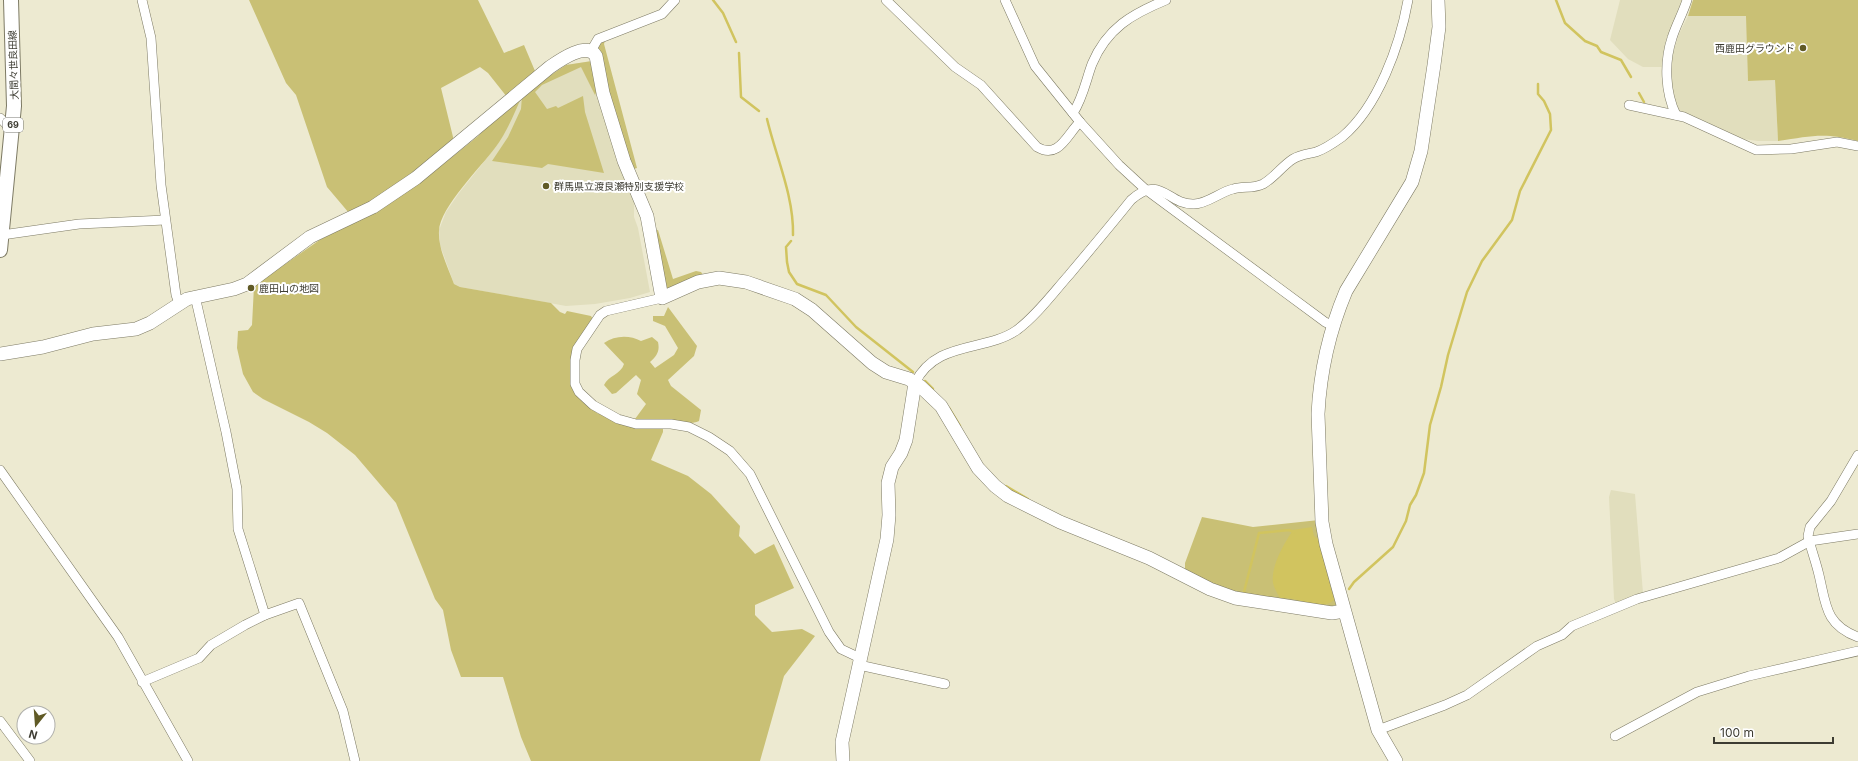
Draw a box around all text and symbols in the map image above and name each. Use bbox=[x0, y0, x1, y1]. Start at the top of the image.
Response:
street label: 大間々世良田線 bbox=[6, 30, 20, 100]
place label: 西鹿田グラウンド bbox=[1715, 42, 1795, 54]
marker: 西鹿田グラウンド bbox=[1798, 43, 1808, 53]
road number: 69 bbox=[3, 118, 23, 132]
place label: 群馬県立渡良瀬特別支援学校 bbox=[554, 180, 684, 192]
marker: 群馬県立渡良瀬特別支援学校 bbox=[541, 181, 551, 191]
place label: 鹿田山の地図 bbox=[259, 282, 319, 294]
marker: 鹿田山の地図 bbox=[246, 283, 256, 293]
north arrow bbox=[16, 705, 56, 745]
scale bar bbox=[1714, 719, 1833, 745]
text: 100 m bbox=[1720, 725, 1754, 740]
text: N bbox=[27, 727, 39, 742]

